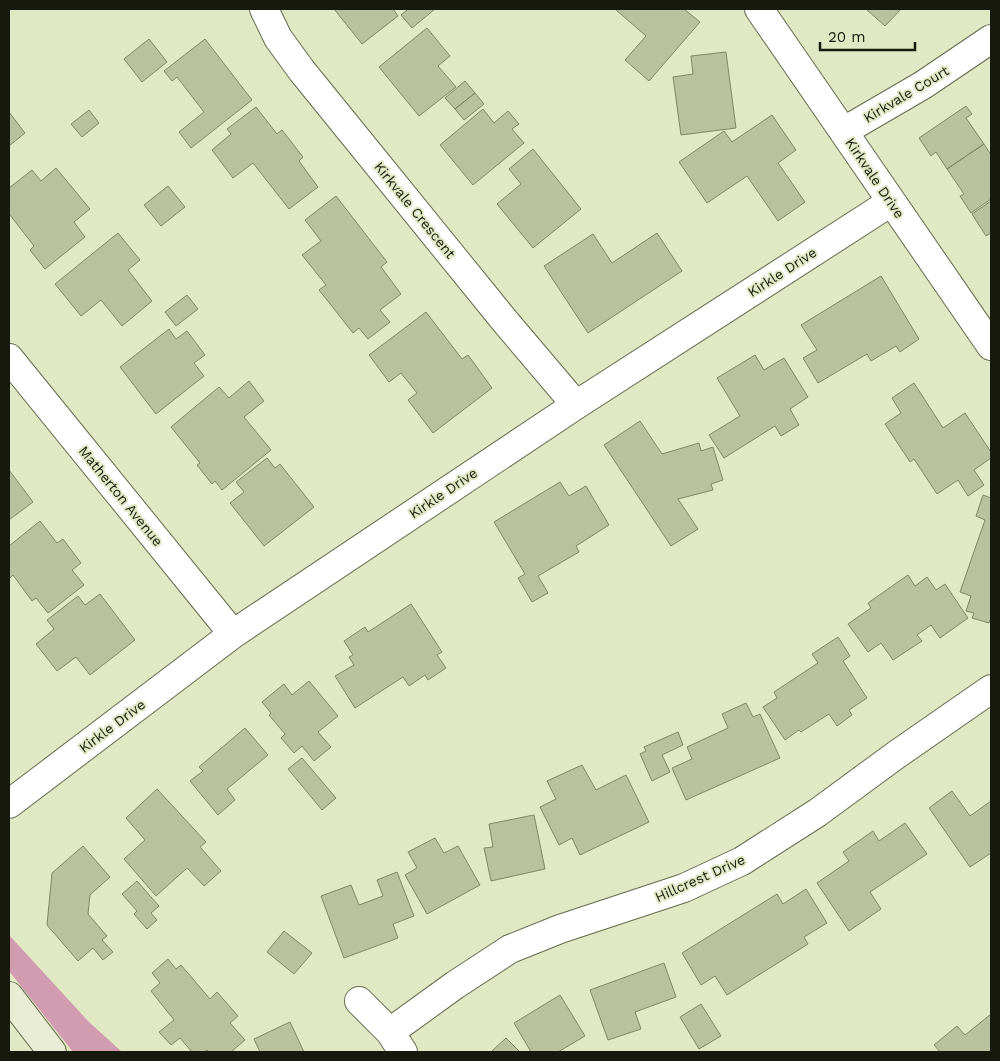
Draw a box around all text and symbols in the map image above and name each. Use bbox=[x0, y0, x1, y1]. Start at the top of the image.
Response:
scale bar bbox=[820, 20, 915, 52]
text: 20 m bbox=[828, 28, 866, 46]
street label: Kirkvale Court bbox=[861, 62, 952, 126]
street label: Kirkvale Drive bbox=[842, 135, 908, 221]
street label: Kirkvale Crescent bbox=[371, 158, 459, 262]
street label: Kirkle Drive bbox=[745, 244, 819, 300]
street label: Matherton Avenue bbox=[76, 443, 166, 549]
street label: Kirkle Drive bbox=[406, 464, 480, 522]
street label: Kirkle Drive bbox=[76, 696, 148, 756]
street label: Hillcrest Drive bbox=[653, 851, 747, 905]

